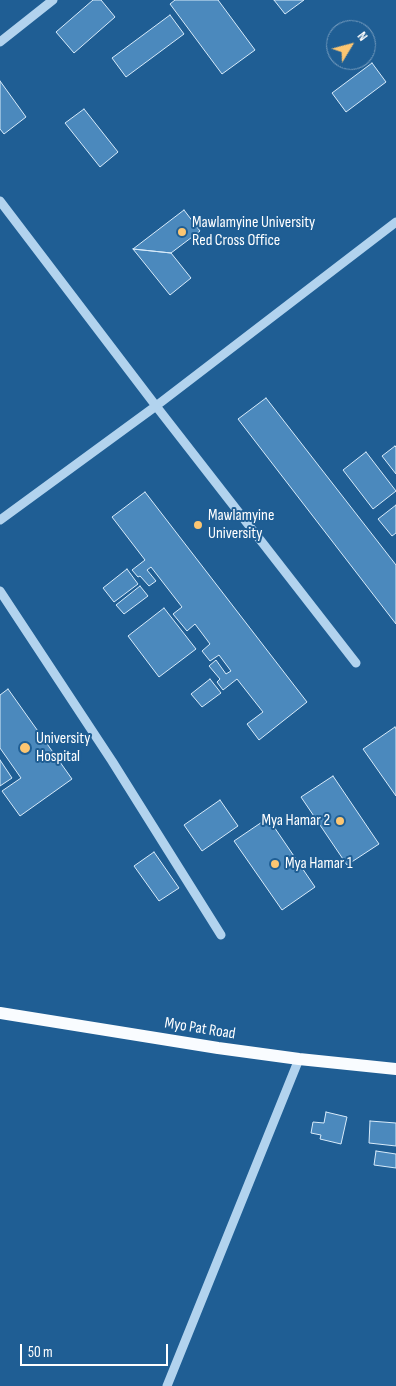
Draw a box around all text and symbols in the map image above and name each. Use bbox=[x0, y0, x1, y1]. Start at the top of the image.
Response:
north arrow bbox=[326, 20, 376, 70]
text: N bbox=[354, 28, 372, 44]
place label: Mawlamyine University Red Cross Office bbox=[192, 213, 315, 251]
marker: Mawlamyine University Red Cross Office bbox=[176, 226, 188, 238]
place label: Mawlamyine University bbox=[208, 506, 274, 544]
marker: Mawlamyine University bbox=[192, 519, 204, 531]
place label: University Hospital bbox=[36, 729, 90, 767]
marker: University Hospital bbox=[18, 741, 32, 755]
place label: Mya Hamar 2 bbox=[261, 811, 330, 831]
marker: Mya Hamar 2 bbox=[334, 815, 346, 827]
place label: Mya Hamar 1 bbox=[285, 854, 353, 874]
marker: Mya Hamar 1 bbox=[269, 858, 281, 870]
street label: Myo Pat Road bbox=[163, 1014, 237, 1044]
scale bar bbox=[22, 1334, 170, 1366]
text: 50 m bbox=[28, 1343, 53, 1362]

